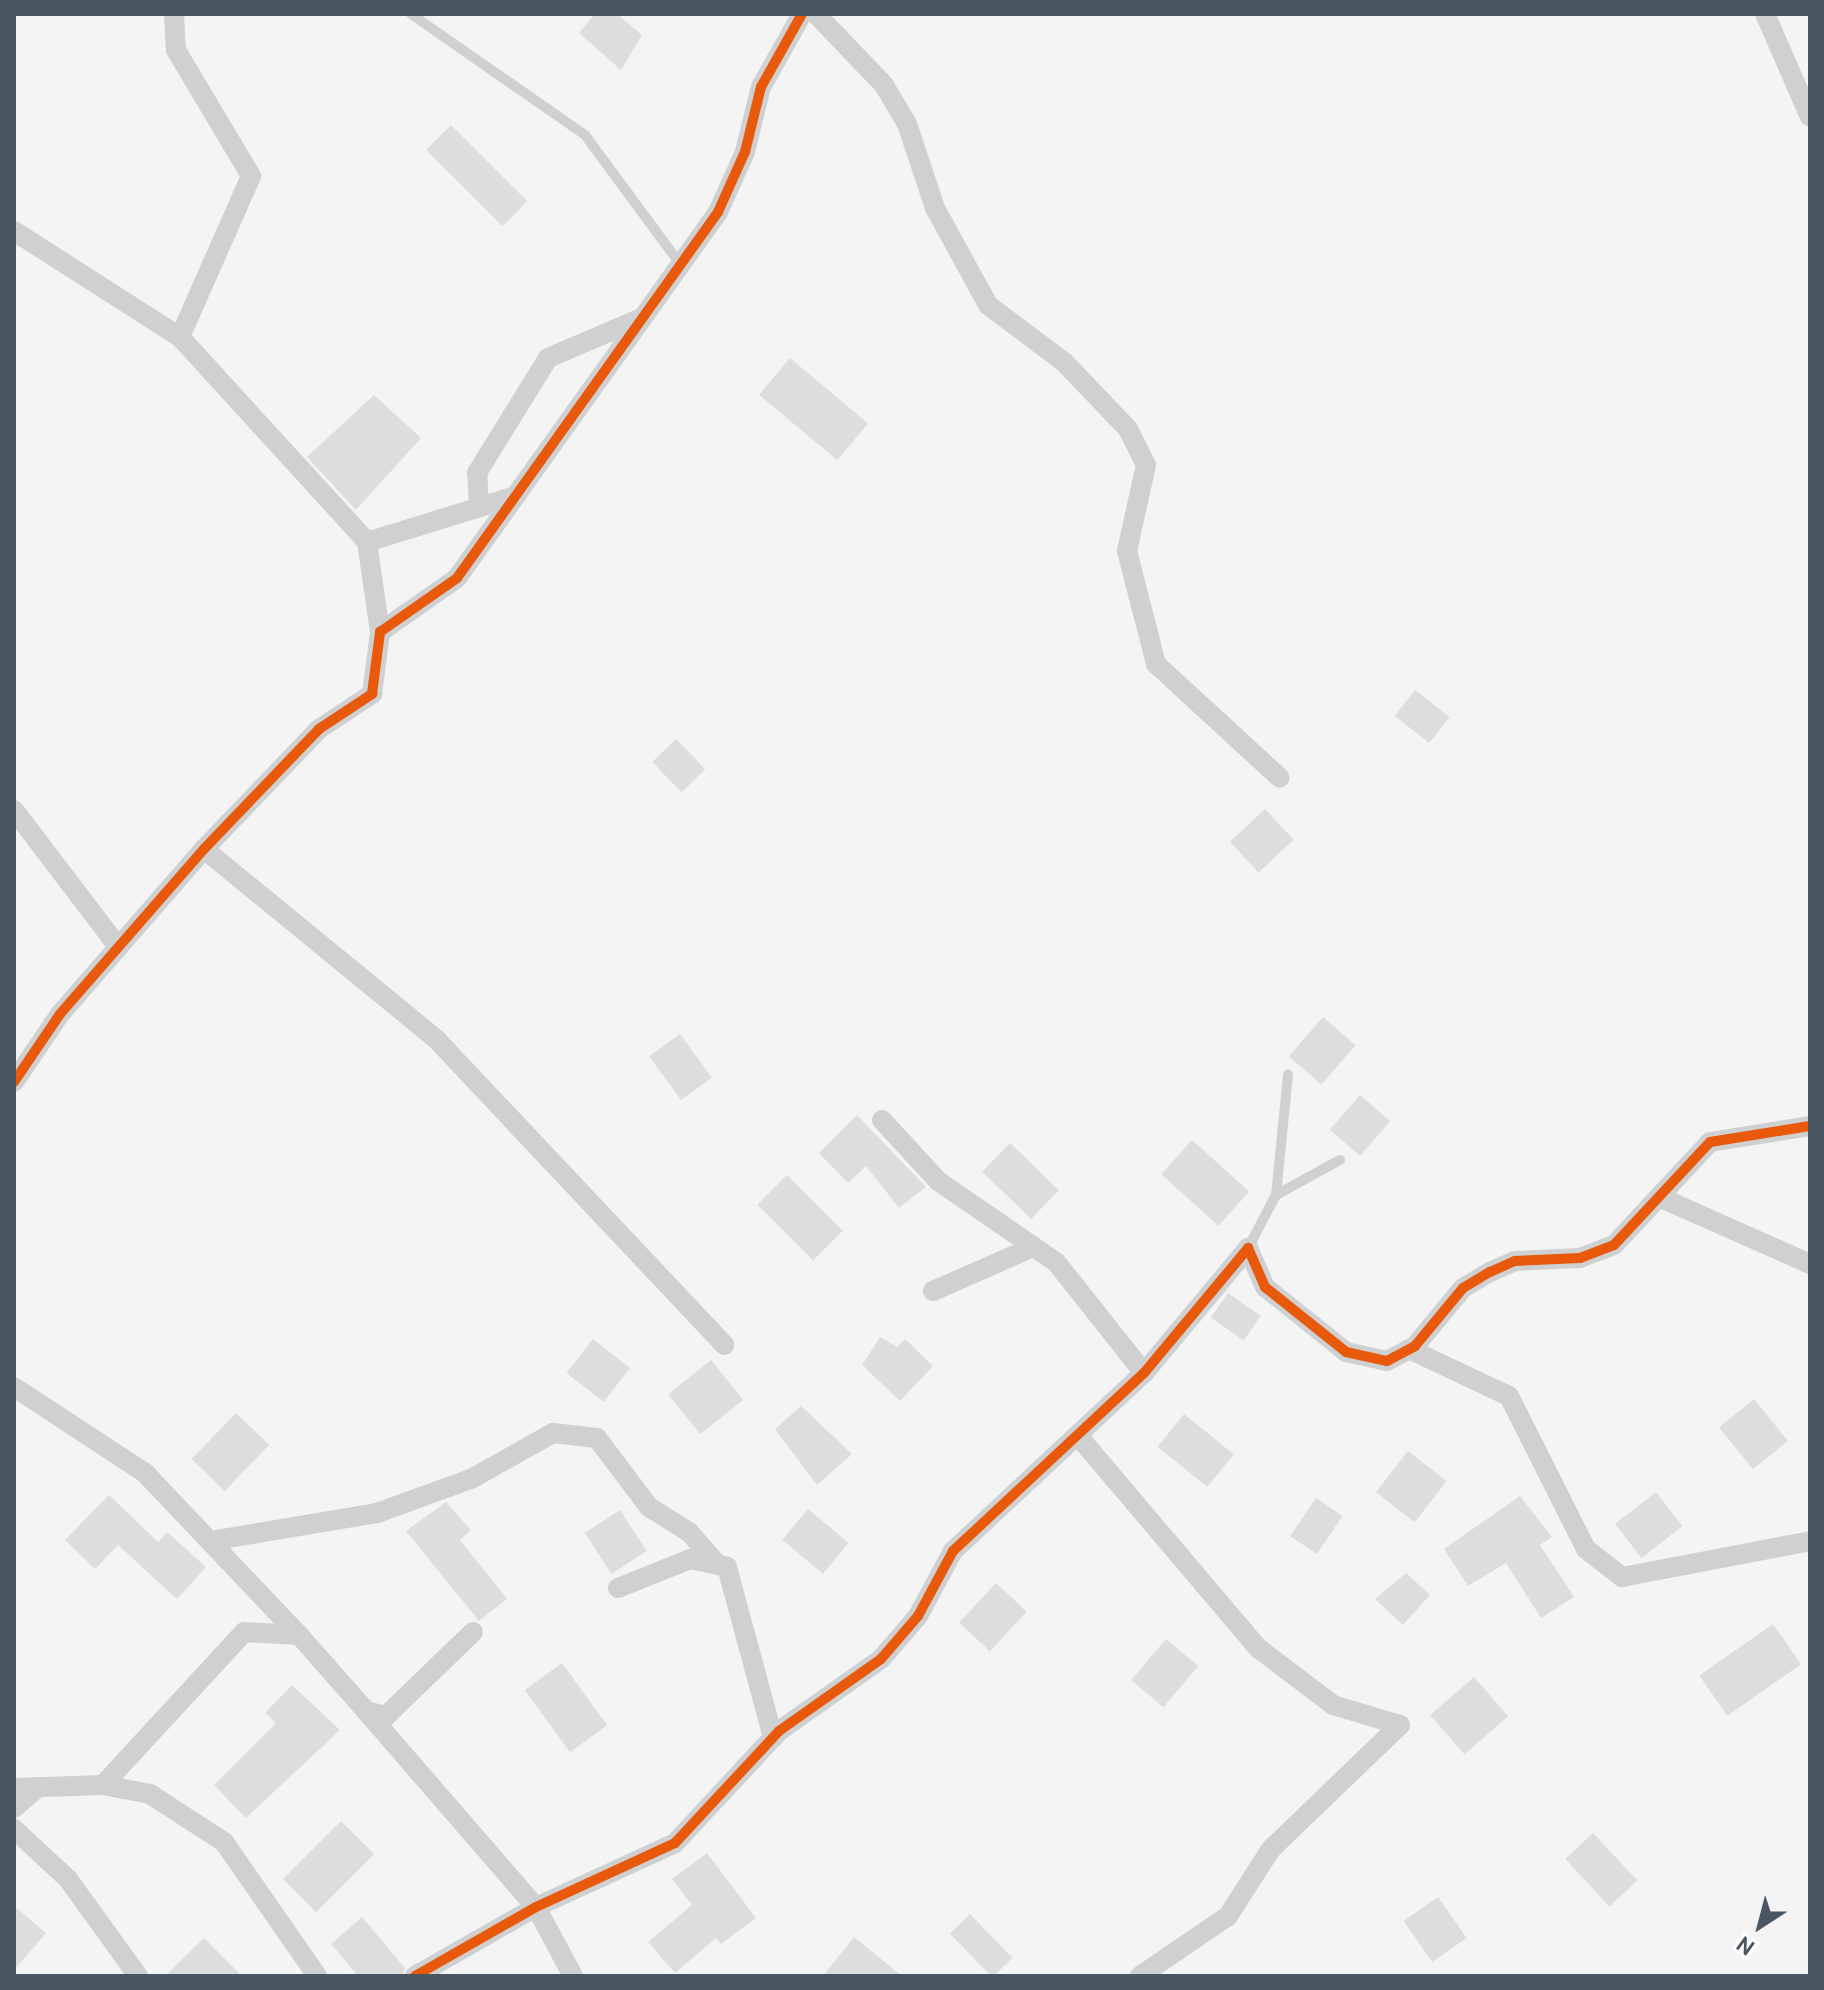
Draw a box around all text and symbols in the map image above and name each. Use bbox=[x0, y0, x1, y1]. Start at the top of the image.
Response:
north arrow bbox=[1720, 1886, 1800, 1966]
text: N bbox=[1731, 1930, 1760, 1961]

